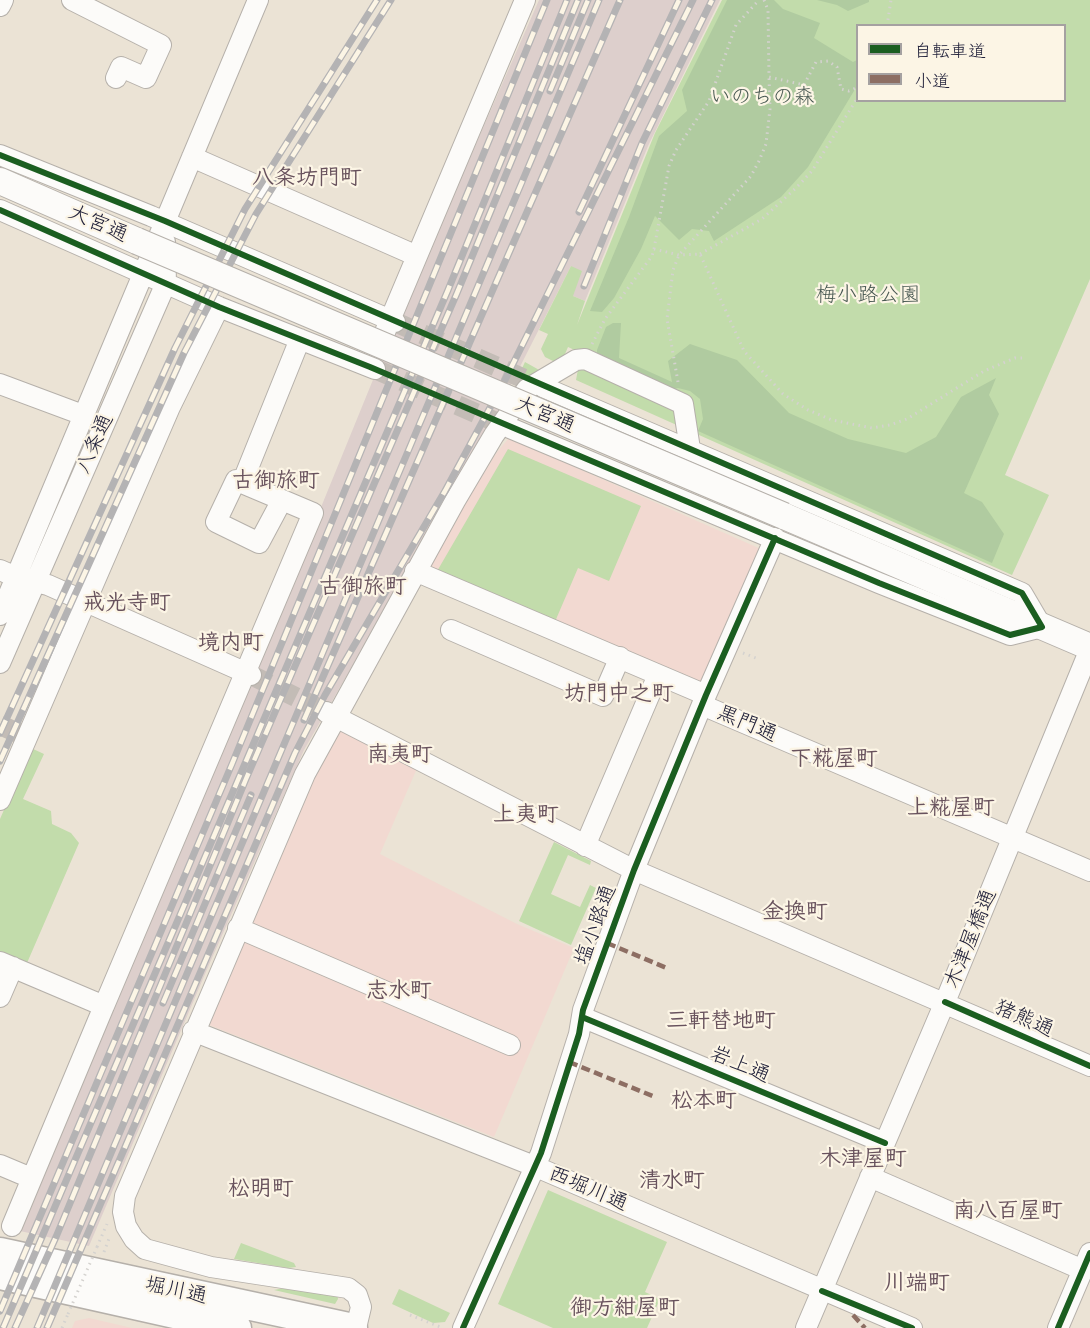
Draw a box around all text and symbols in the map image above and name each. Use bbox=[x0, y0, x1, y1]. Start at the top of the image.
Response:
legend bbox=[856, 24, 1066, 102]
text: 自転車道 bbox=[914, 39, 986, 63]
text: 小道 bbox=[914, 69, 950, 93]
park label: いのちの森 bbox=[710, 85, 814, 111]
district label: 八条坊門町 bbox=[252, 165, 362, 191]
street label: 大宮通 bbox=[64, 200, 132, 248]
park label: 梅小路公園 bbox=[816, 283, 920, 309]
street label: 大宮通 bbox=[511, 391, 579, 439]
street label: 八条通 bbox=[71, 410, 119, 478]
district label: 古御旅町 bbox=[232, 468, 320, 494]
district label: 古御旅町 bbox=[319, 574, 407, 600]
district label: 戒光寺町 bbox=[83, 590, 171, 616]
district label: 境内町 bbox=[198, 630, 264, 656]
district label: 坊門中之町 bbox=[564, 681, 674, 707]
street label: 黒門通 bbox=[713, 700, 781, 748]
district label: 南夷町 bbox=[367, 742, 433, 768]
district label: 下糀屋町 bbox=[790, 746, 878, 772]
district label: 上糀屋町 bbox=[907, 795, 995, 821]
district label: 上夷町 bbox=[493, 802, 559, 828]
street label: 塩小路通 bbox=[570, 881, 622, 969]
street label: 木津屋橋通 bbox=[940, 886, 1002, 992]
district label: 金換町 bbox=[762, 899, 828, 925]
district label: 志水町 bbox=[366, 978, 432, 1004]
street label: 猪熊通 bbox=[990, 995, 1058, 1043]
district label: 三軒替地町 bbox=[666, 1008, 776, 1034]
street label: 岩上通 bbox=[706, 1041, 774, 1089]
district label: 松本町 bbox=[671, 1088, 737, 1114]
district label: 木津屋町 bbox=[819, 1146, 907, 1172]
street label: 西堀川通 bbox=[544, 1161, 632, 1217]
district label: 清水町 bbox=[639, 1168, 705, 1194]
district label: 松明町 bbox=[228, 1176, 294, 1202]
district label: 南八百屋町 bbox=[953, 1198, 1063, 1224]
district label: 川端町 bbox=[884, 1270, 950, 1296]
street label: 堀川通 bbox=[143, 1272, 209, 1310]
district label: 御方紺屋町 bbox=[570, 1295, 680, 1321]

